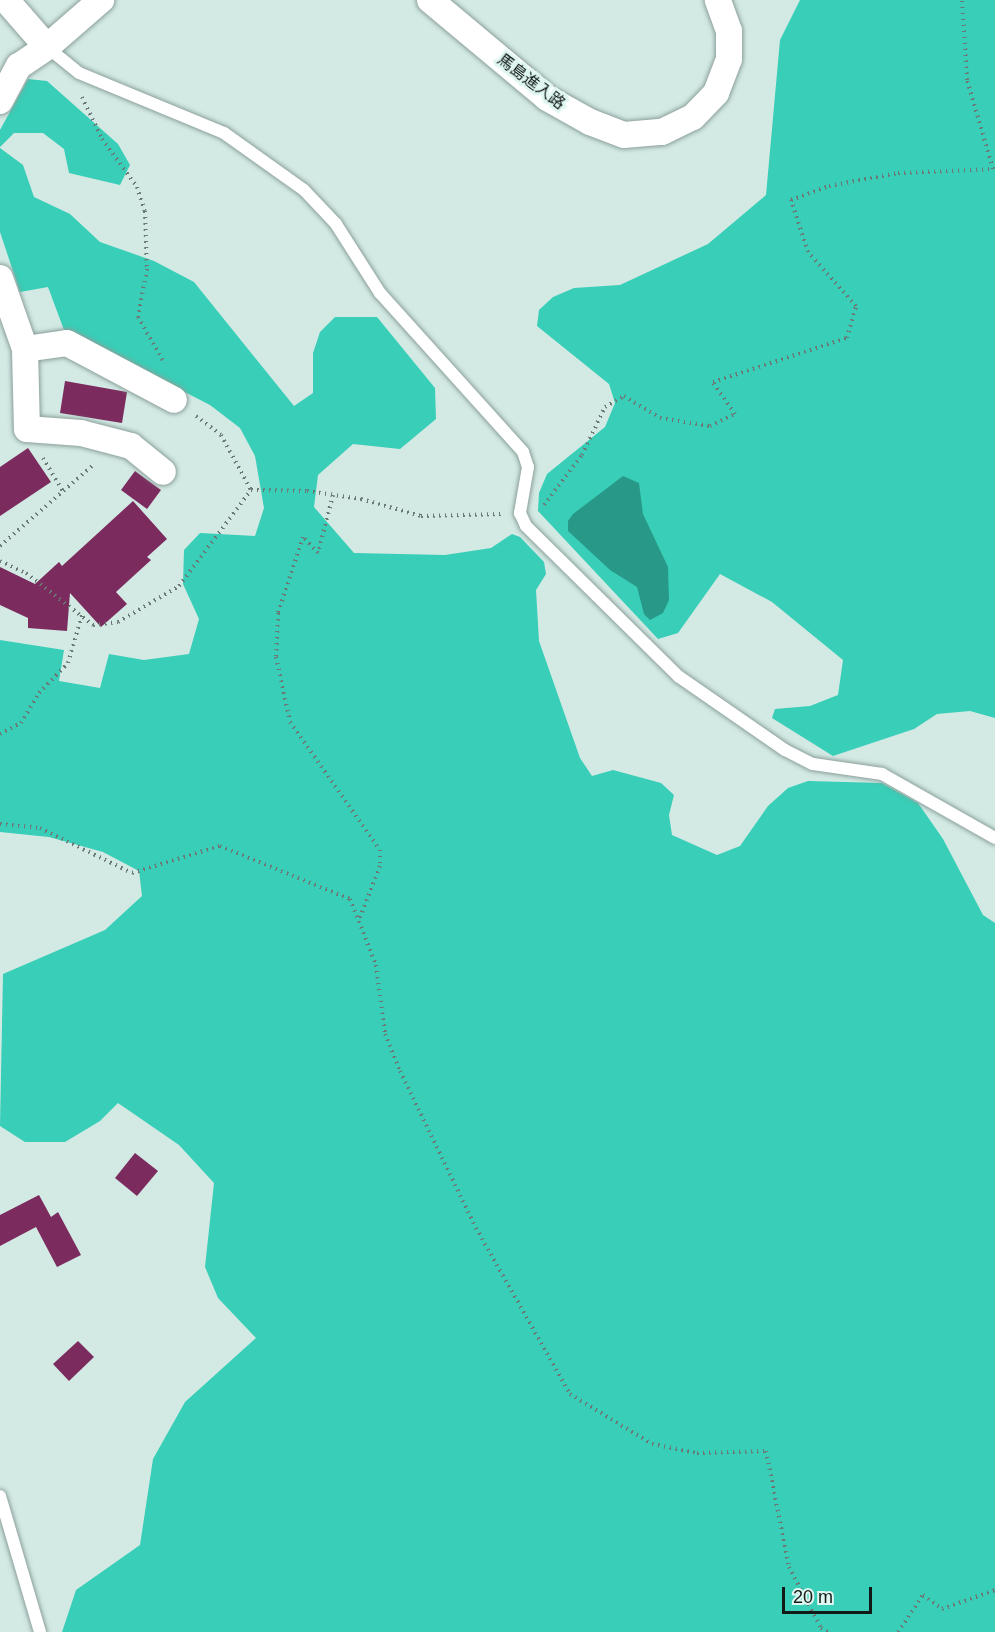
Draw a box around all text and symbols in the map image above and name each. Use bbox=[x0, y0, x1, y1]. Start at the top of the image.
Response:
street label: 馬島進入路 bbox=[493, 50, 569, 114]
scale bar bbox=[785, 1575, 875, 1613]
text: 20 m bbox=[793, 1587, 833, 1607]

